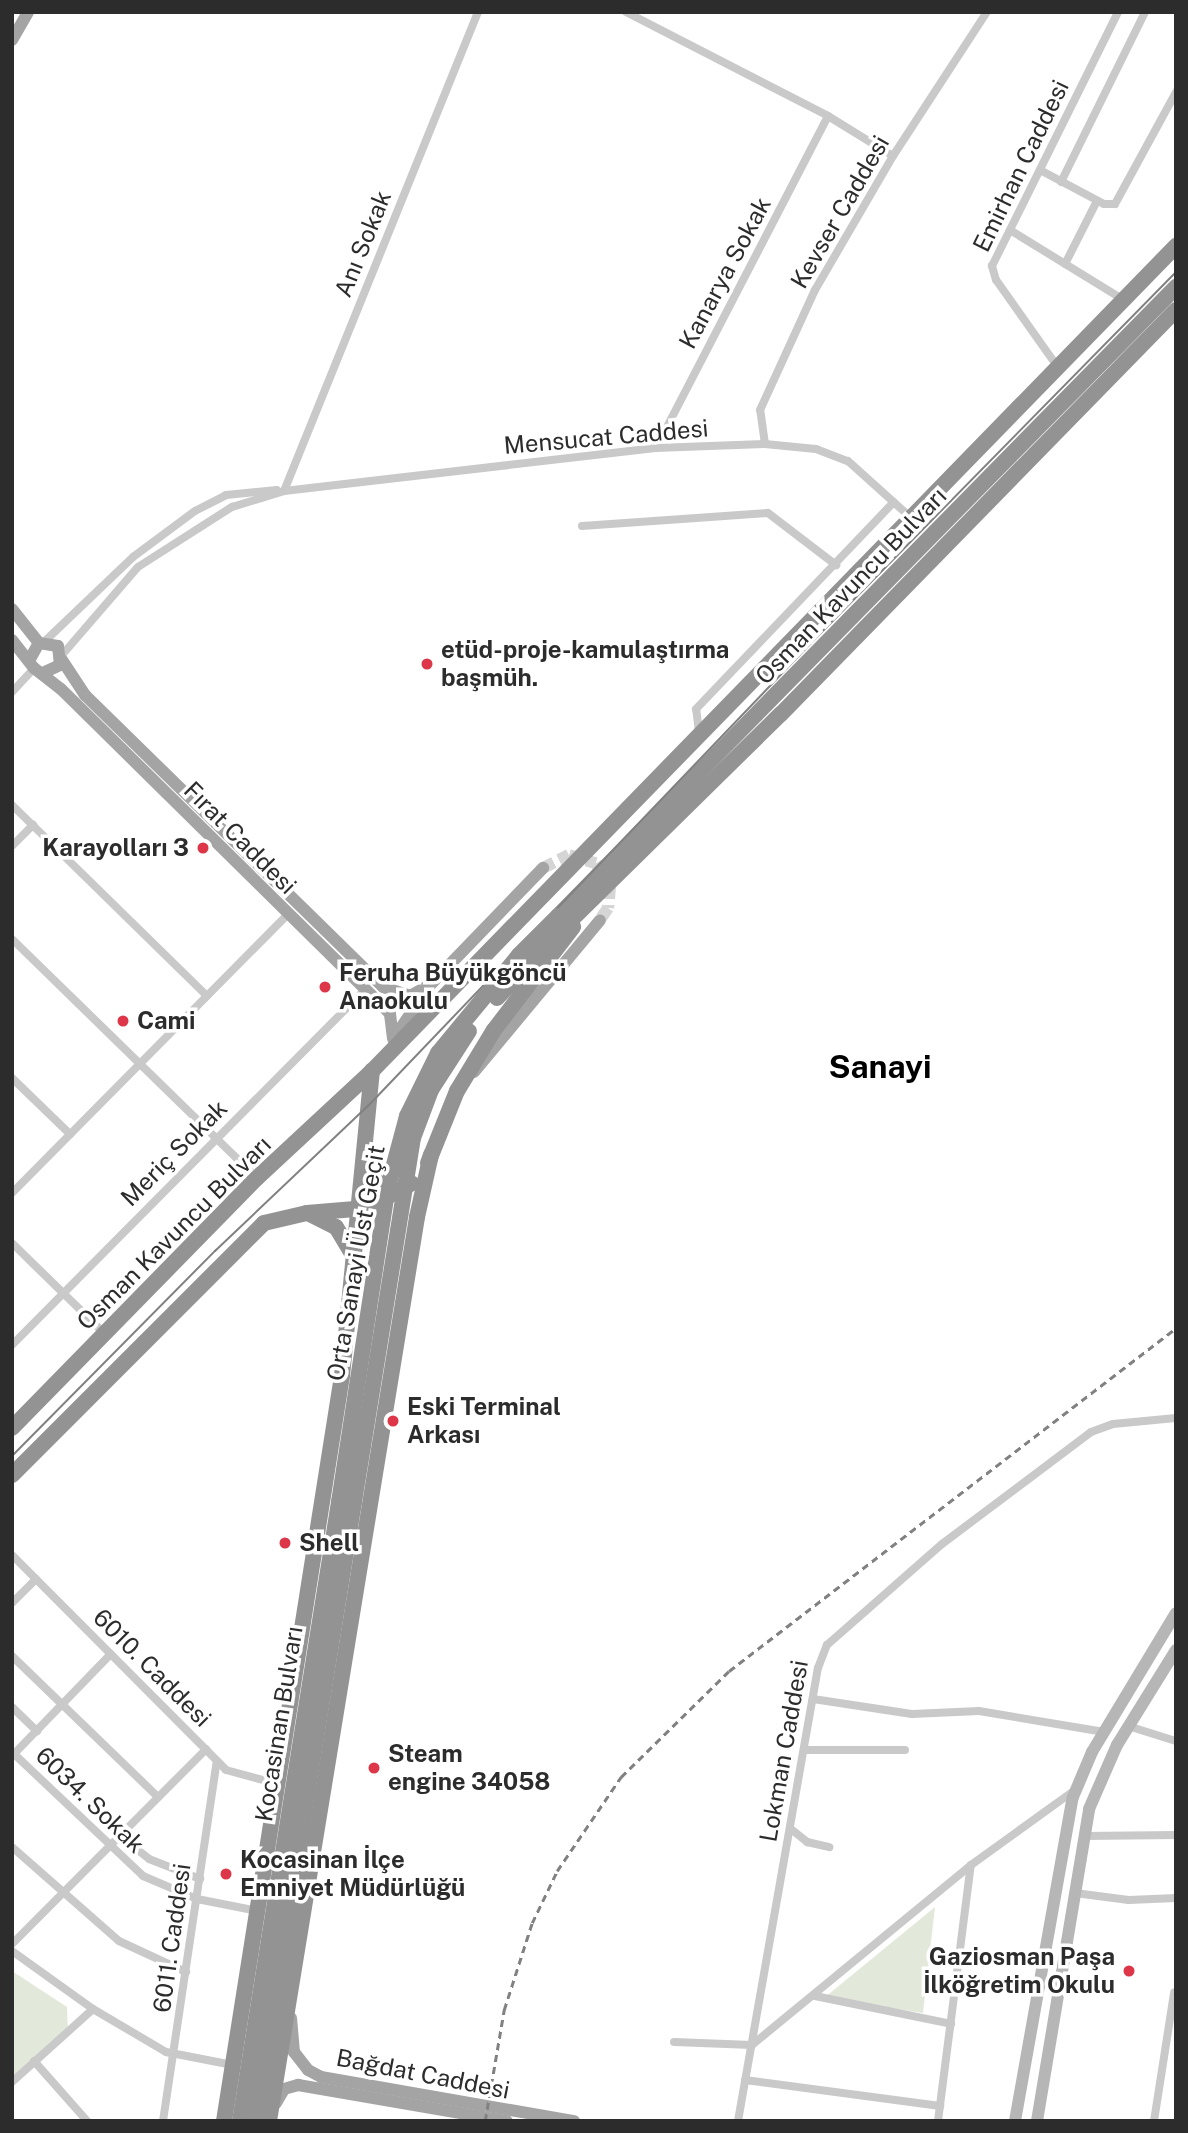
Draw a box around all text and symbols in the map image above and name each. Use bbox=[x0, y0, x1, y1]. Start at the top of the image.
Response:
street label: Emirhan Caddesi bbox=[967, 75, 1075, 257]
street label: Kevser Caddesi bbox=[785, 130, 895, 294]
street label: Anı Sokak bbox=[329, 187, 397, 301]
street label: Kanarya Sokak bbox=[673, 192, 777, 354]
street label: Mensucat Caddesi bbox=[503, 414, 709, 460]
street label: Osman Kavuncu Bulvarı bbox=[749, 482, 953, 690]
place label: etüd-proje-kamulaştırma başmüh. bbox=[441, 636, 729, 692]
marker: etüd-proje-kamulaştırma başmüh. bbox=[419, 656, 435, 672]
street label: Fırat Caddesi bbox=[178, 776, 302, 900]
place label: Karayolları 3 bbox=[42, 834, 189, 862]
marker: Karayolları 3 bbox=[195, 840, 211, 856]
place label: Feruha Büyükgöncü Anaokulu bbox=[339, 959, 567, 1015]
marker: Feruha Büyükgöncü Anaokulu bbox=[317, 979, 333, 995]
place label: Cami bbox=[137, 1007, 195, 1035]
marker: Cami bbox=[115, 1013, 131, 1029]
district label: Sanayi bbox=[828, 1048, 932, 1086]
street label: Meriç Sokak bbox=[115, 1094, 233, 1212]
street label: Osman Kavuncu Bulvarı bbox=[71, 1130, 277, 1336]
street label: Orta Sanayi Üst Geçit bbox=[321, 1143, 391, 1383]
place label: Eski Terminal Arkası bbox=[407, 1393, 561, 1449]
marker: Eski Terminal Arkası bbox=[385, 1413, 401, 1429]
place label: Shell bbox=[299, 1529, 359, 1557]
marker: Shell bbox=[277, 1535, 293, 1551]
street label: 6010. Caddesi bbox=[87, 1603, 217, 1733]
street label: Kocasinan Bulvarı bbox=[249, 1624, 309, 1824]
street label: Lokman Caddesi bbox=[754, 1658, 814, 1844]
place label: Steam engine 34058 bbox=[388, 1740, 551, 1796]
street label: 6034. Sokak bbox=[30, 1741, 150, 1859]
marker: Steam engine 34058 bbox=[366, 1760, 382, 1776]
place label: Kocasinan İlçe Emniyet Müdürlüğü bbox=[240, 1846, 465, 1902]
street label: 6011. Caddesi bbox=[147, 1862, 197, 2014]
marker: Kocasinan İlçe Emniyet Müdürlüğü bbox=[218, 1866, 234, 1882]
place label: Gaziosman Paşa İlköğretim Okulu bbox=[923, 1943, 1115, 1999]
marker: Gaziosman Paşa İlköğretim Okulu bbox=[1121, 1963, 1137, 1979]
street label: Bağdat Caddesi bbox=[334, 2043, 512, 2105]

